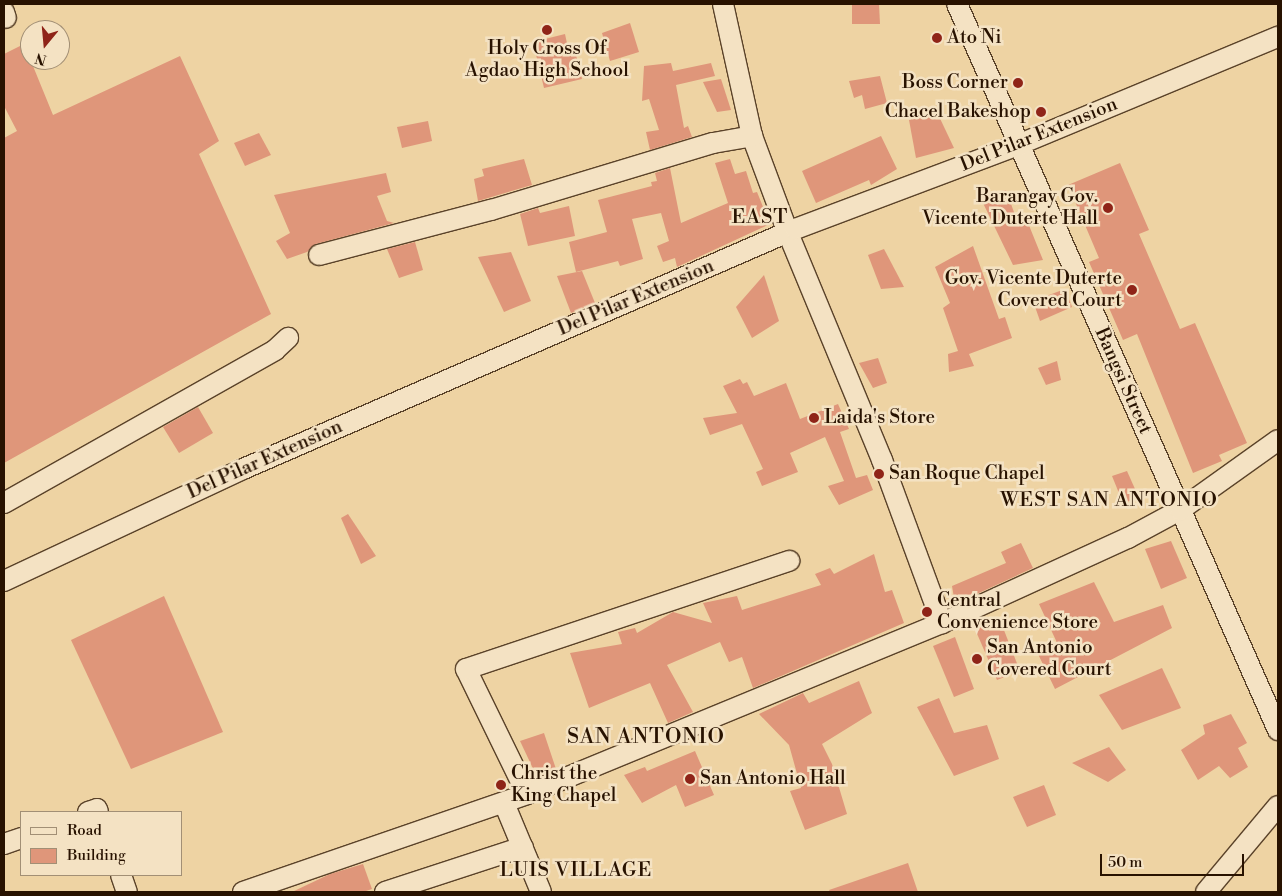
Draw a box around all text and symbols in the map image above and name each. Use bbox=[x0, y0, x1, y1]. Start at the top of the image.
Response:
north arrow bbox=[20, 20, 70, 70]
marker: Holy Cross Of Agdao High School bbox=[541, 24, 553, 36]
place label: Ato Ni bbox=[947, 27, 1002, 49]
marker: Ato Ni bbox=[931, 32, 943, 44]
place label: Holy Cross Of Agdao High School bbox=[465, 38, 629, 82]
text: N bbox=[33, 48, 49, 69]
place label: Boss Corner bbox=[902, 72, 1008, 94]
marker: Boss Corner bbox=[1012, 77, 1024, 89]
street label: Del Pilar Extension bbox=[957, 93, 1121, 177]
place label: Chacel Bakeshop bbox=[885, 101, 1031, 123]
marker: Chacel Bakeshop bbox=[1035, 106, 1047, 118]
place label: Barangay Gov. Vicente Duterte Hall bbox=[922, 186, 1098, 230]
marker: Barangay Gov. Vicente Duterte Hall bbox=[1102, 202, 1114, 214]
district label: EAST bbox=[731, 205, 789, 229]
street label: Del Pilar Extension bbox=[555, 255, 717, 341]
place label: Gov. Vicente Duterte Covered Court bbox=[945, 268, 1122, 312]
marker: Gov. Vicente Duterte Covered Court bbox=[1126, 284, 1138, 296]
street label: Bangsi Street bbox=[1089, 324, 1157, 438]
place label: Laida's Store bbox=[824, 407, 935, 429]
marker: Laida's Store bbox=[808, 412, 820, 424]
street label: Del Pilar Extension bbox=[184, 416, 346, 504]
place label: San Roque Chapel bbox=[889, 463, 1045, 485]
marker: San Roque Chapel bbox=[873, 468, 885, 480]
district label: WEST SAN ANTONIO bbox=[998, 488, 1220, 512]
place label: Central Convenience Store bbox=[937, 590, 1098, 634]
marker: Central Convenience Store bbox=[921, 606, 933, 618]
place label: San Antonio Covered Court bbox=[987, 637, 1111, 681]
marker: San Antonio Covered Court bbox=[971, 653, 983, 665]
district label: SAN ANTONIO bbox=[566, 724, 726, 750]
place label: Christ the King Chapel bbox=[511, 763, 616, 807]
place label: San Antonio Hall bbox=[700, 768, 846, 790]
marker: San Antonio Hall bbox=[684, 773, 696, 785]
marker: Christ the King Chapel bbox=[495, 779, 507, 791]
legend bbox=[20, 811, 182, 876]
text: Road bbox=[67, 821, 102, 840]
scale bar bbox=[1102, 844, 1246, 876]
text: Building bbox=[67, 846, 126, 865]
text: 50 m bbox=[1108, 853, 1142, 872]
district label: LUIS VILLAGE bbox=[498, 858, 654, 882]

